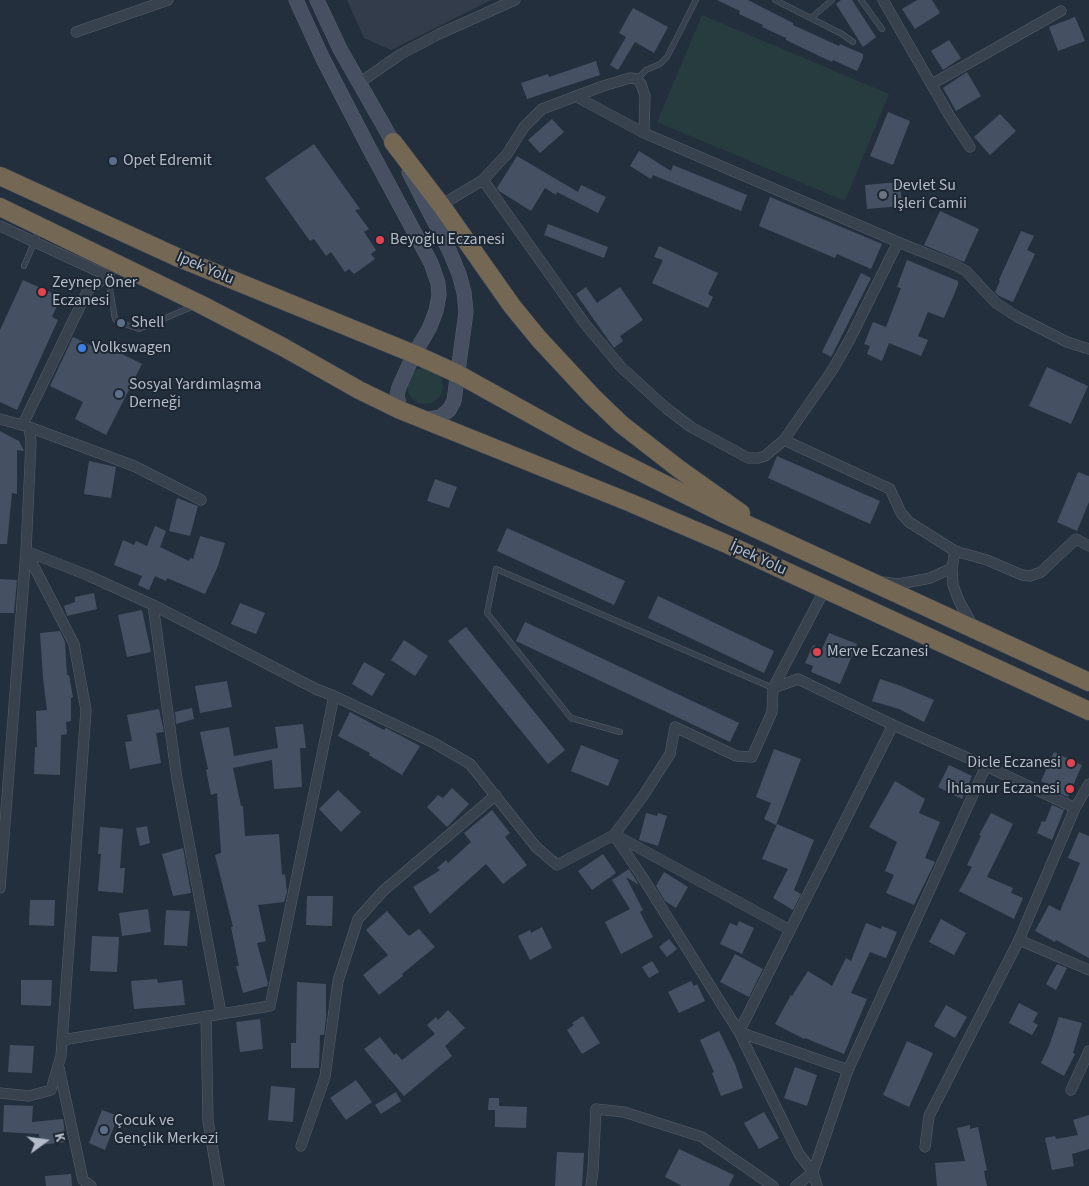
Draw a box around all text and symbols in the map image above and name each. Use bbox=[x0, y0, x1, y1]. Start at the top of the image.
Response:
place label: Opet Edremit bbox=[123, 151, 212, 171]
marker: Opet Edremit bbox=[107, 155, 119, 167]
place label: Devlet Su İşleri Camii bbox=[893, 176, 967, 214]
marker: Devlet Su İşleri Camii bbox=[877, 189, 889, 201]
place label: Beyoğlu Eczanesi bbox=[390, 230, 505, 250]
marker: Beyoğlu Eczanesi bbox=[374, 234, 386, 246]
street label: Ipek Yolu bbox=[173, 248, 237, 290]
place label: Zeynep Öner Eczanesi bbox=[52, 273, 137, 311]
marker: Zeynep Öner Eczanesi bbox=[36, 286, 48, 298]
place label: Shell bbox=[131, 313, 164, 333]
marker: Shell bbox=[115, 317, 127, 329]
place label: Volkswagen bbox=[92, 338, 171, 358]
marker: Volkswagen bbox=[76, 342, 88, 354]
place label: Sosyal Yardımlaşma Derneği bbox=[129, 375, 262, 413]
marker: Sosyal Yardımlaşma Derneği bbox=[113, 388, 125, 400]
street label: İpek Yolu bbox=[727, 538, 789, 580]
place label: Merve Eczanesi bbox=[827, 642, 928, 662]
marker: Merve Eczanesi bbox=[811, 646, 823, 658]
place label: Dicle Eczanesi bbox=[967, 753, 1061, 773]
marker: Dicle Eczanesi bbox=[1065, 757, 1077, 769]
place label: İhlamur Eczanesi bbox=[947, 779, 1060, 799]
marker: İhlamur Eczanesi bbox=[1064, 783, 1076, 795]
place label: Çocuk ve Gençlik Merkezi bbox=[114, 1111, 218, 1149]
north arrow bbox=[20, 1116, 70, 1166]
marker: Çocuk ve Gençlik Merkezi bbox=[98, 1124, 110, 1136]
text: K bbox=[49, 1131, 70, 1144]

